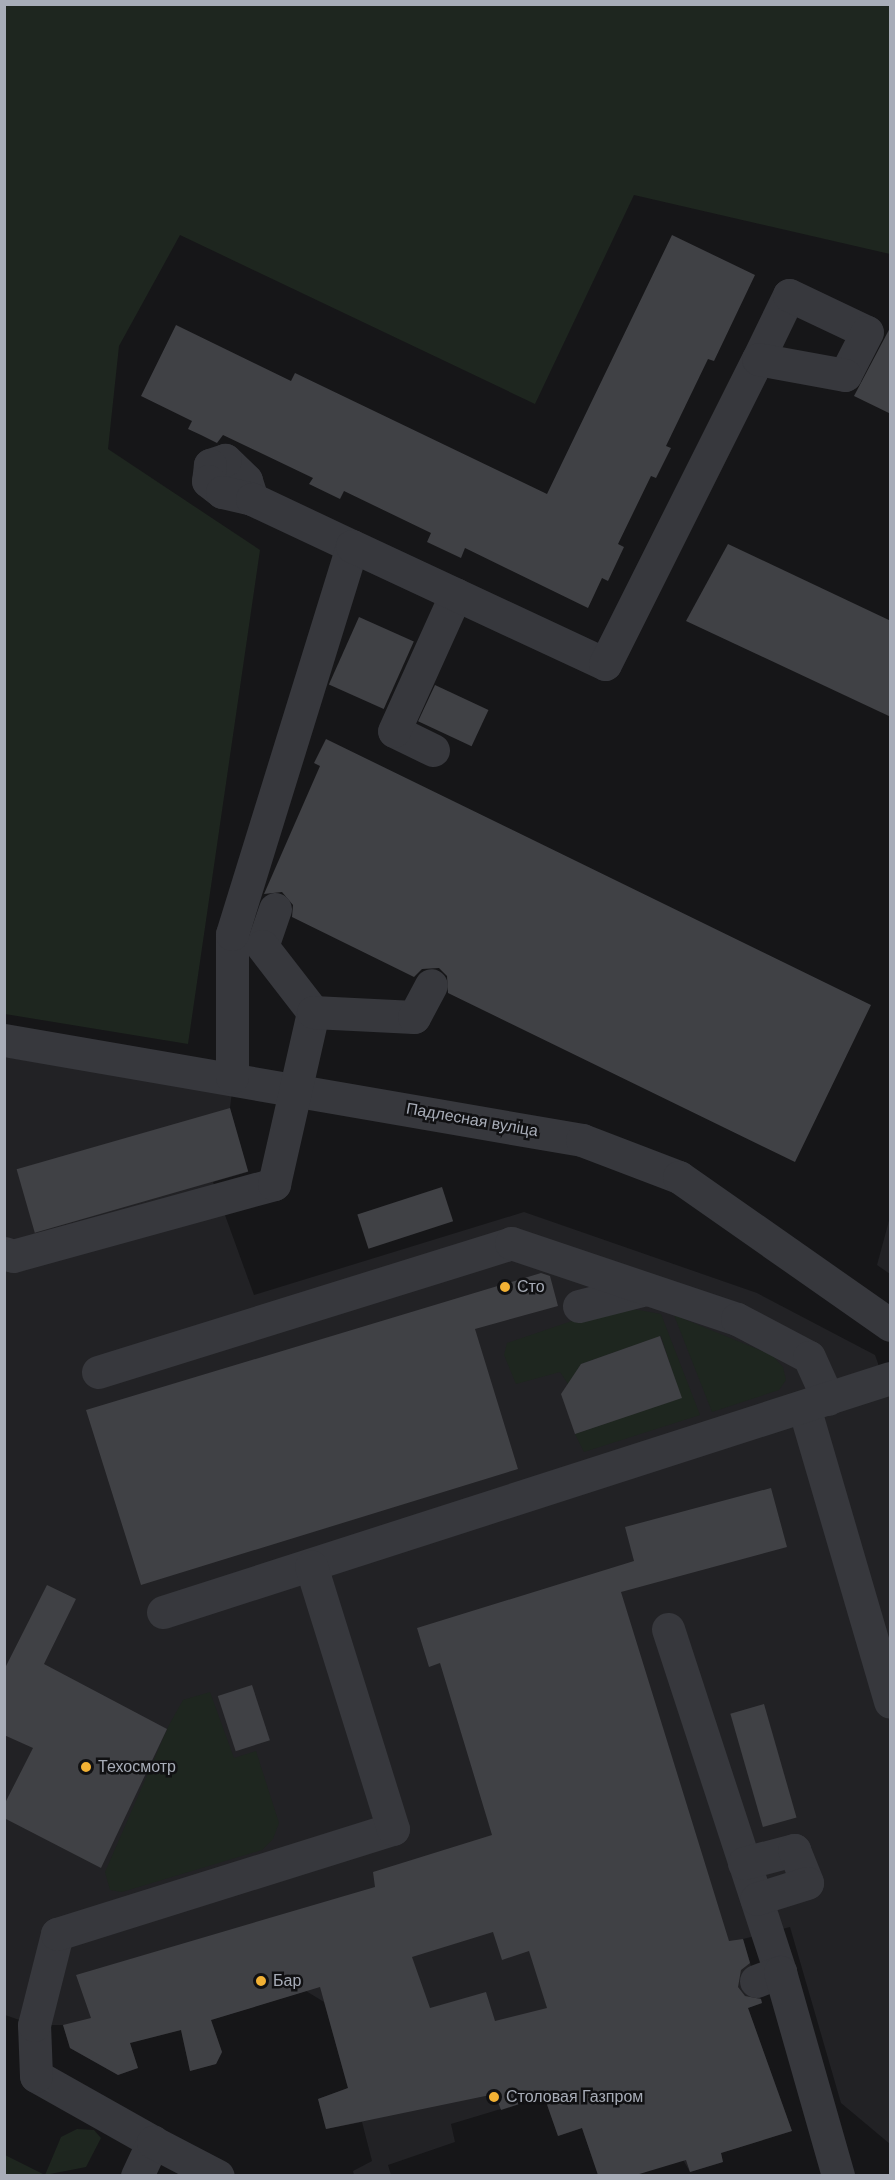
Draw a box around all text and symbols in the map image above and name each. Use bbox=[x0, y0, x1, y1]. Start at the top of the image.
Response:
street label: Падлесная вуліца bbox=[405, 1099, 539, 1141]
place label: Сто bbox=[517, 1277, 545, 1297]
marker: Сто bbox=[498, 1280, 512, 1294]
place label: Техосмотр bbox=[98, 1757, 176, 1777]
marker: Техосмотр bbox=[79, 1760, 93, 1774]
place label: Бар bbox=[273, 1971, 301, 1991]
marker: Бар bbox=[254, 1974, 268, 1988]
place label: Столовая Газпром bbox=[506, 2087, 643, 2107]
marker: Столовая Газпром bbox=[487, 2090, 501, 2104]

